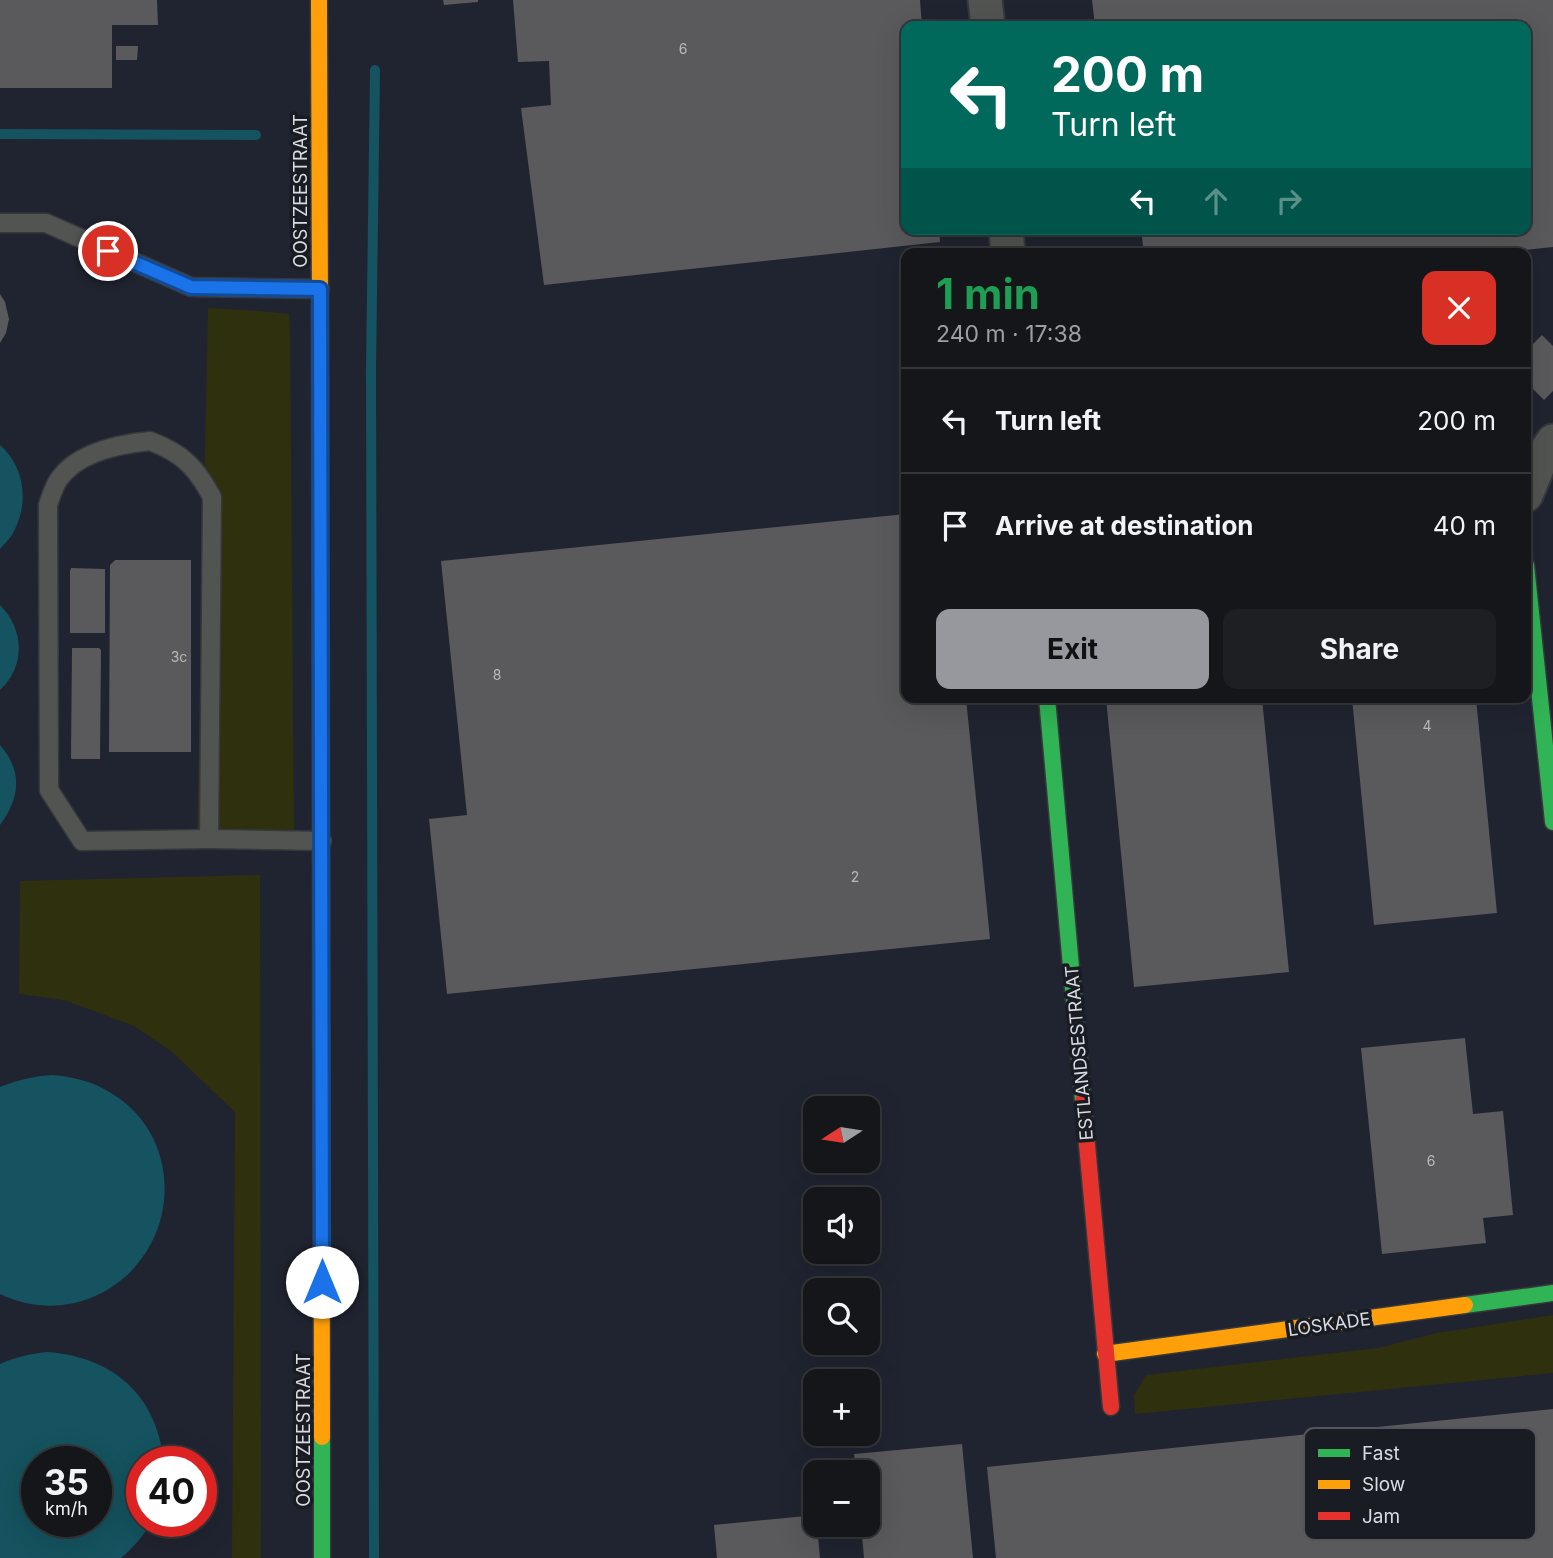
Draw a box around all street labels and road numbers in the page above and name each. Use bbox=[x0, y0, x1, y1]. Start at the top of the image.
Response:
street label: OOSTZEESTRAAT bbox=[290, 114, 311, 268]
street label: ESTLANDSESTRAAT bbox=[1061, 965, 1097, 1141]
street label: LOSKADE bbox=[1286, 1308, 1372, 1340]
street label: OOSTZEESTRAAT bbox=[293, 1353, 314, 1507]

